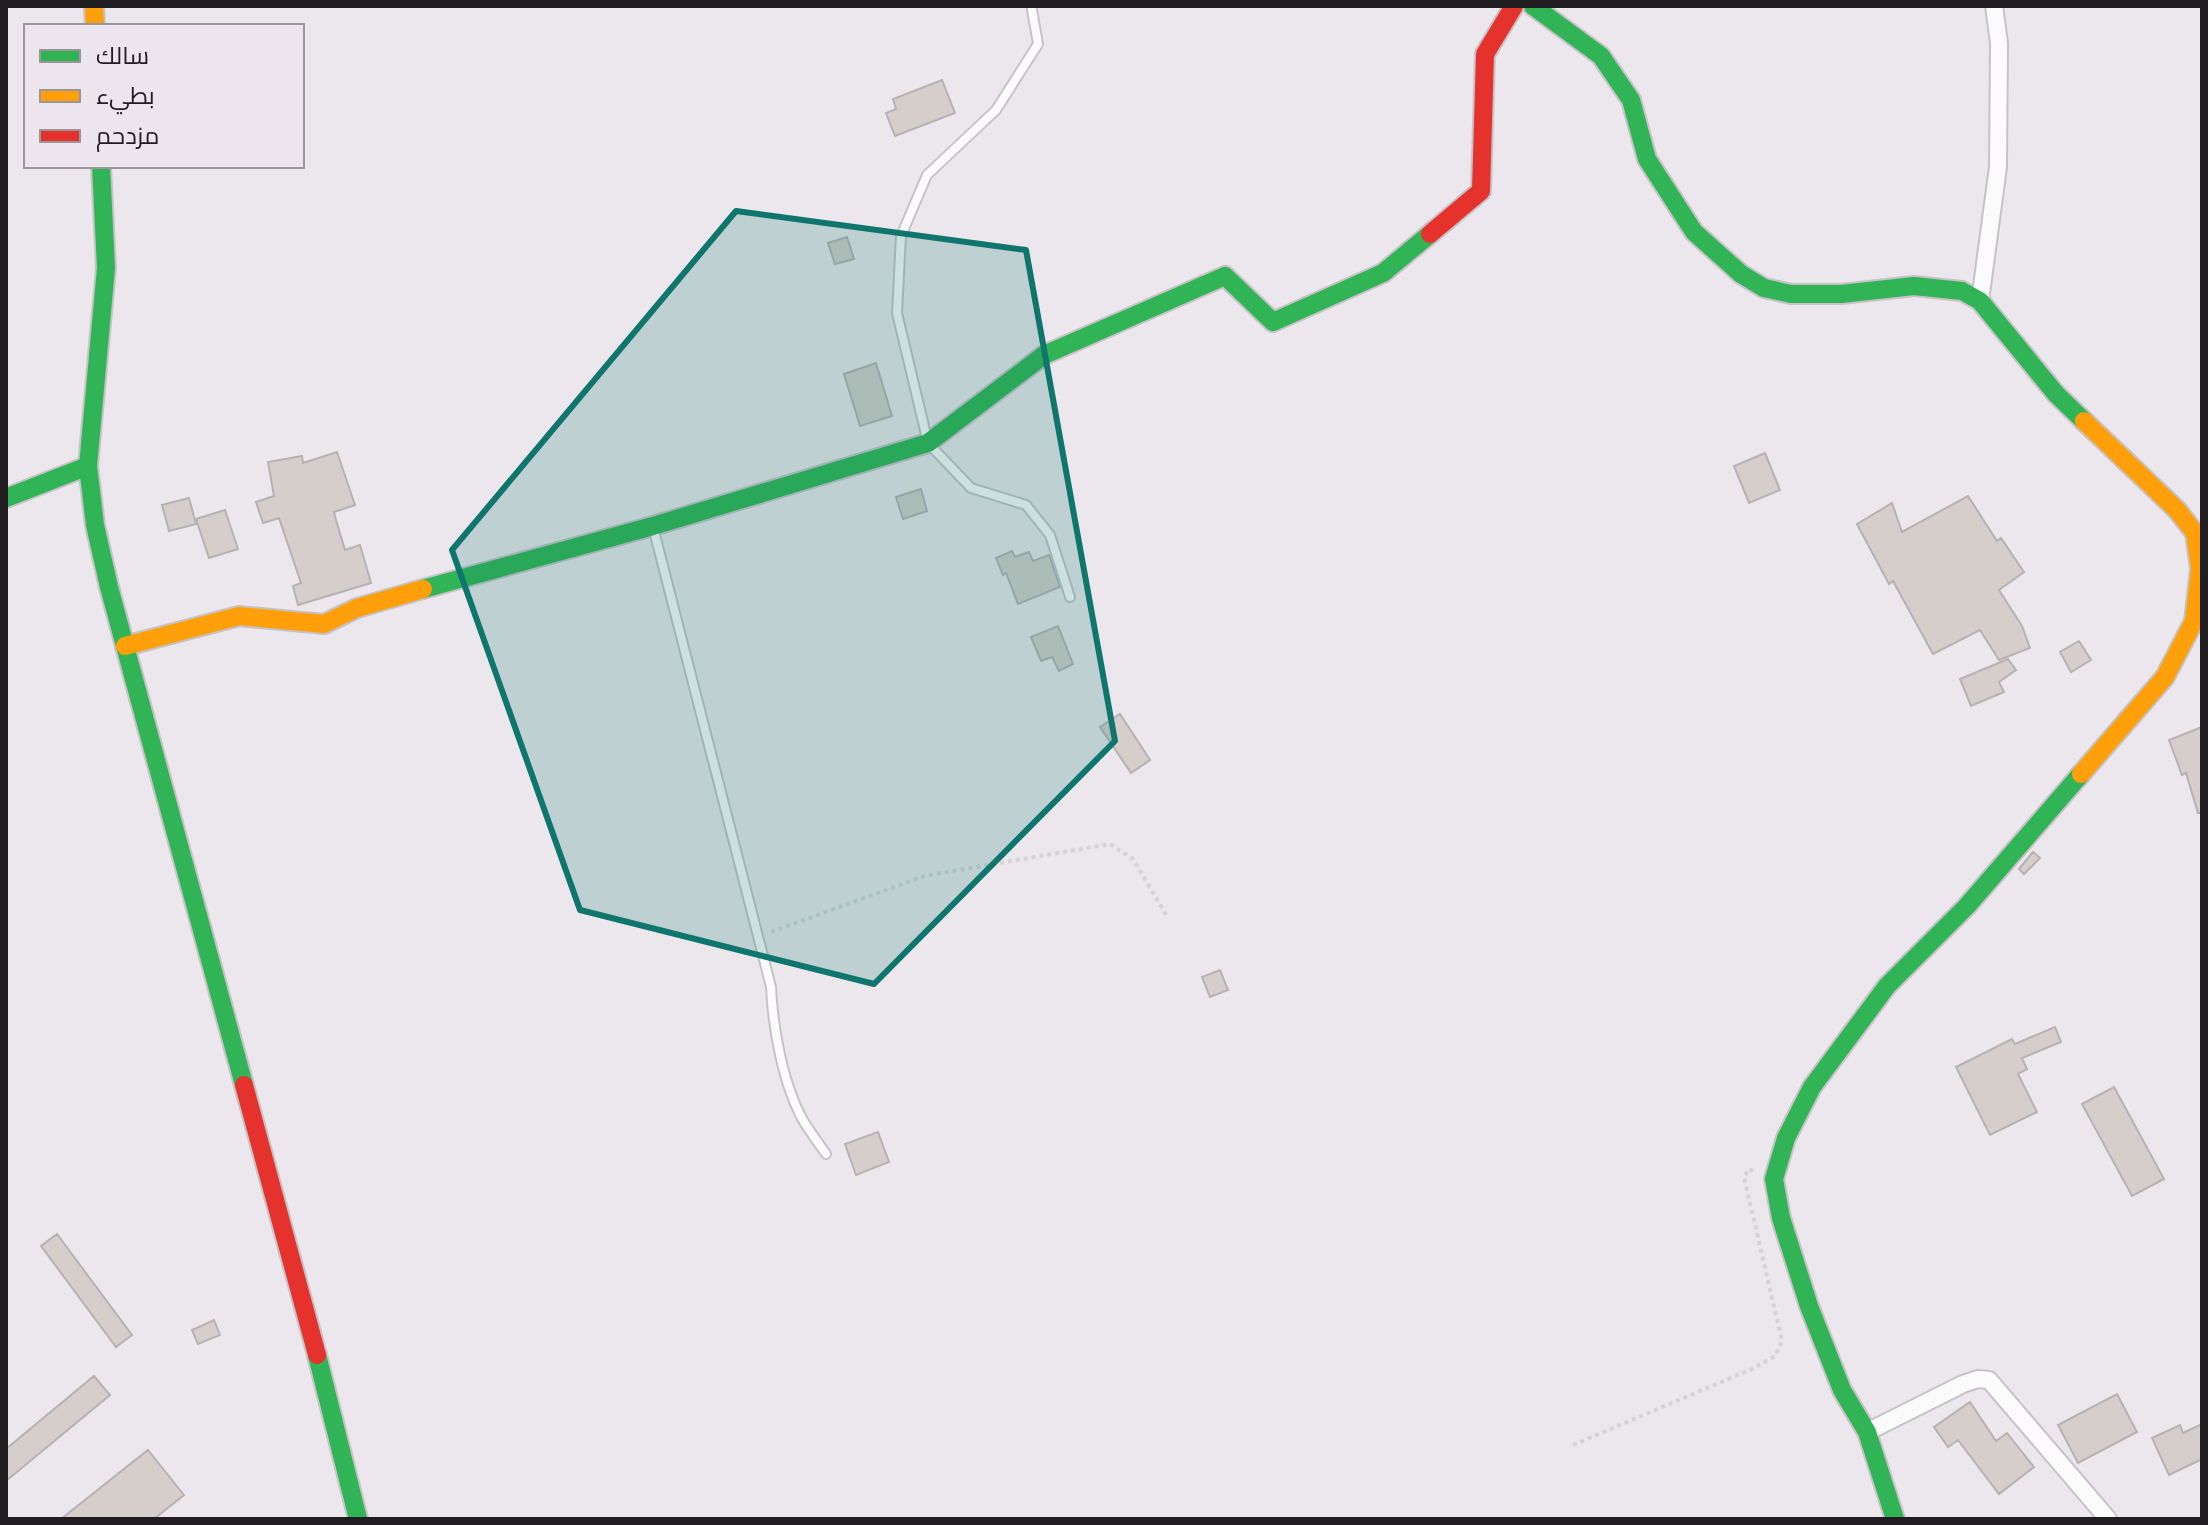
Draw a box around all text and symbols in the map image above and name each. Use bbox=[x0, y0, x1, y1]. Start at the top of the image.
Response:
legend bbox=[24, 24, 304, 168]
text: سالك bbox=[96, 40, 149, 72]
text: بطيء bbox=[96, 80, 155, 115]
text: مزدحم bbox=[96, 120, 159, 152]

